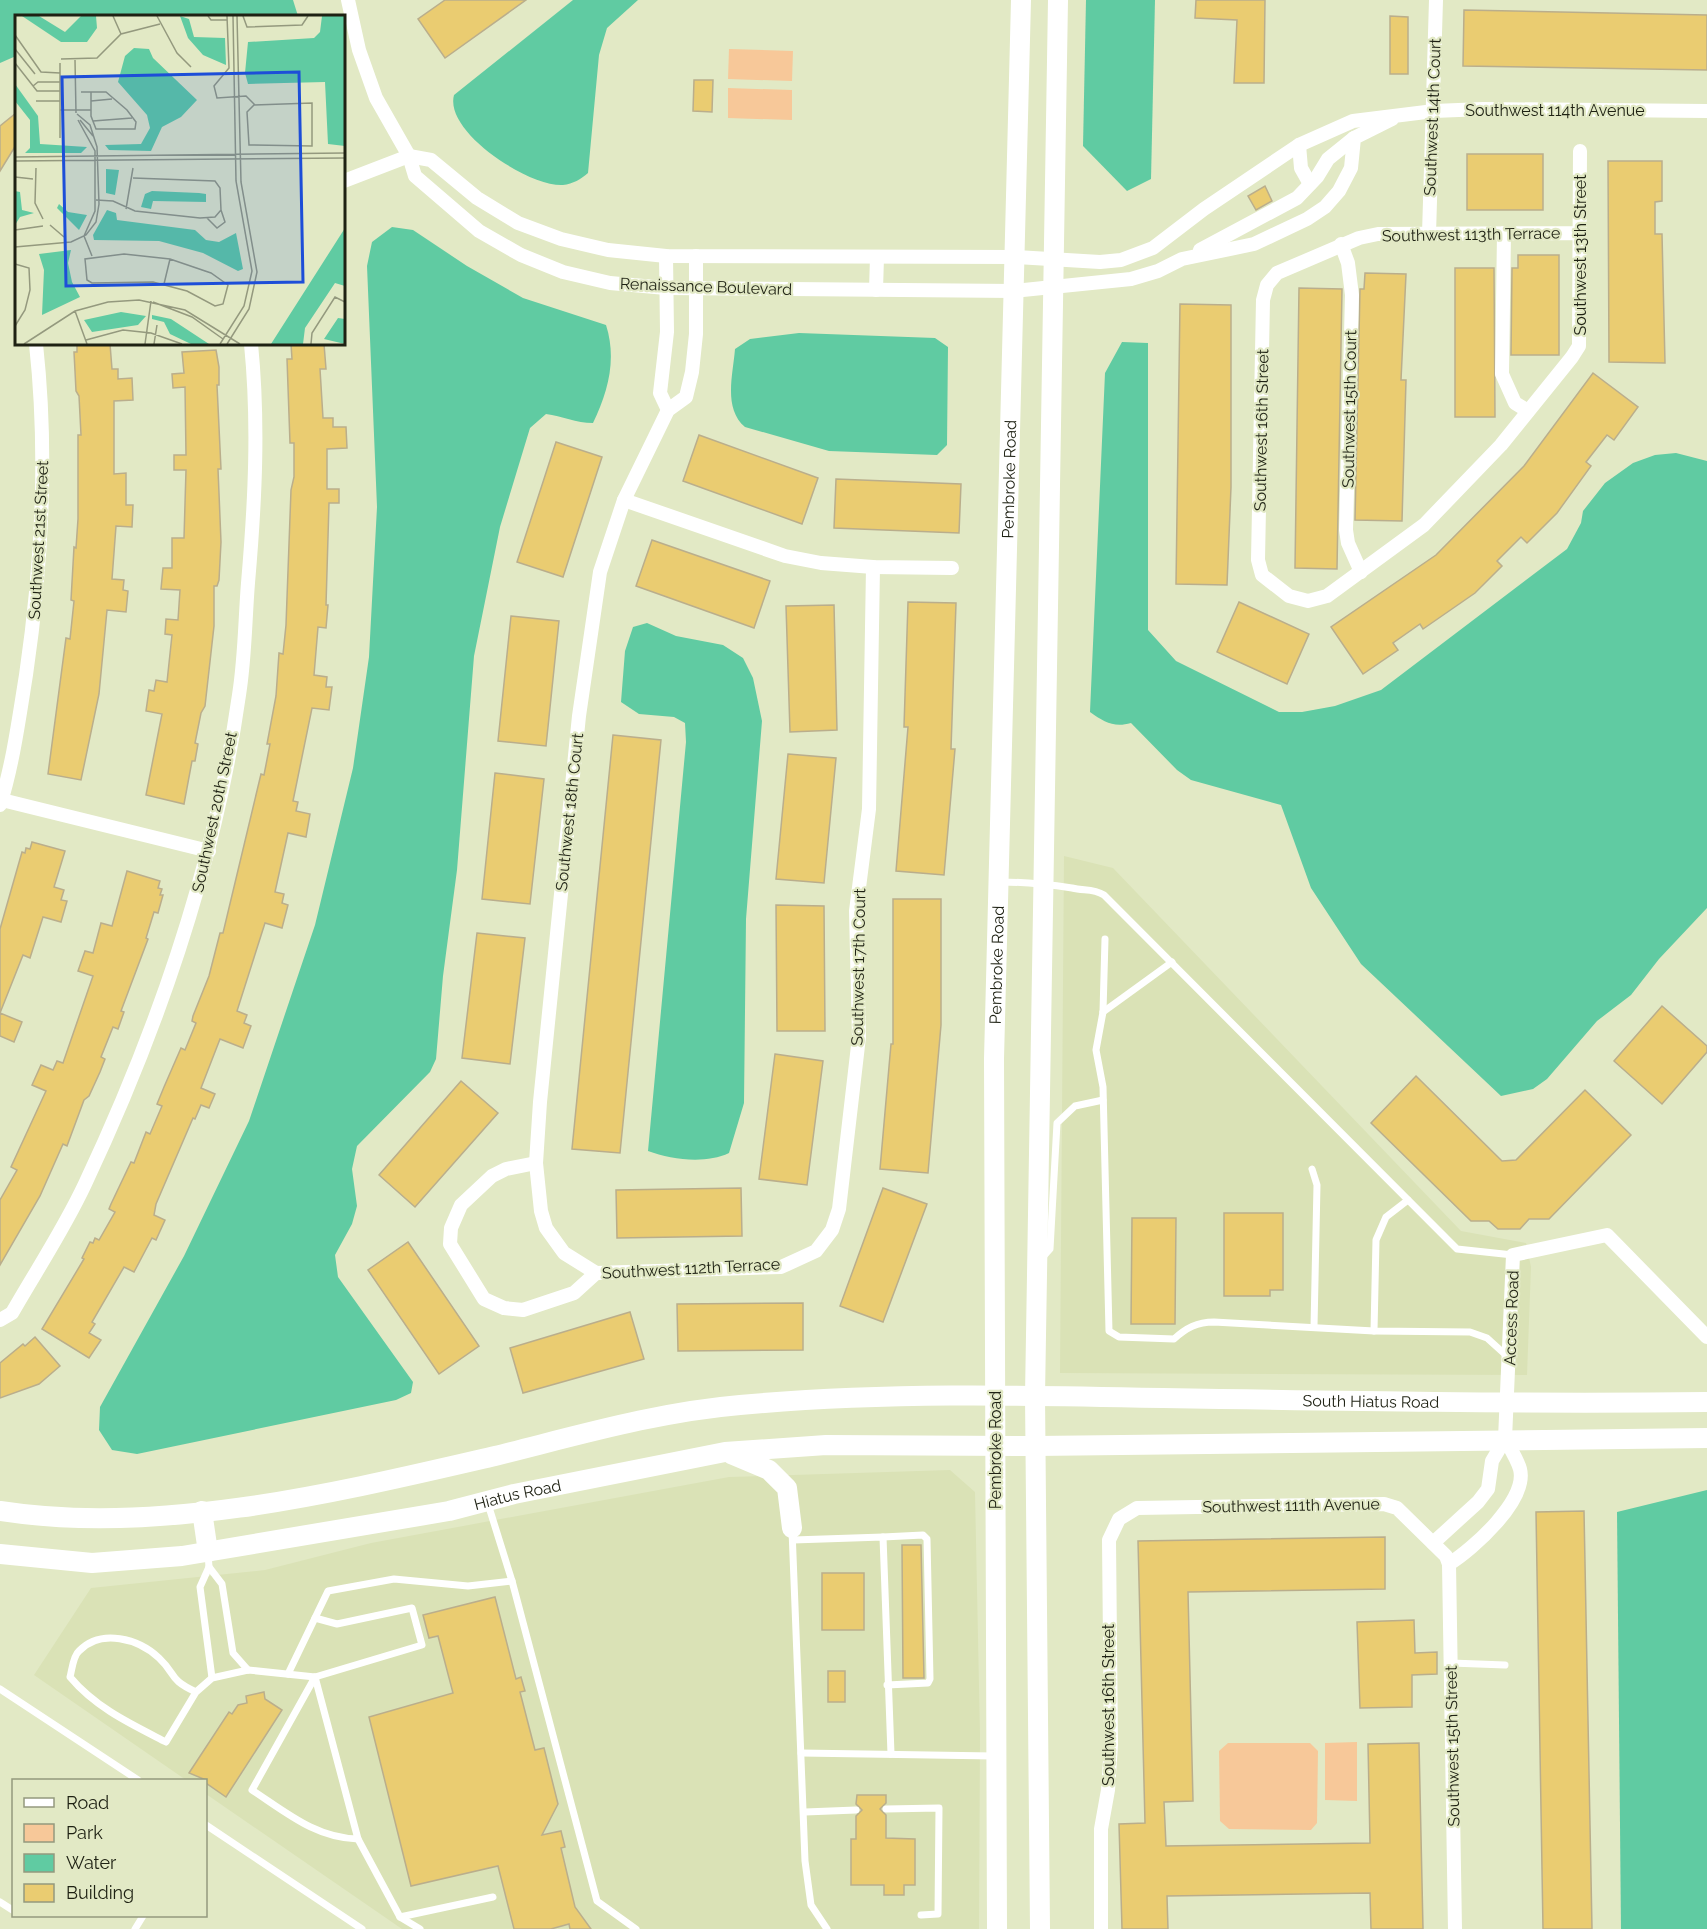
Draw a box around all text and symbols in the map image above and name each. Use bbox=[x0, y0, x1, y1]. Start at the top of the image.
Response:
inset map bbox=[15, 15, 345, 345]
street label: Southwest 14th Court bbox=[1420, 37, 1445, 196]
street label: Southwest 114th Avenue bbox=[1465, 101, 1645, 120]
street label: Southwest 13th Street bbox=[1571, 174, 1590, 336]
street label: Southwest 113th Terrace bbox=[1382, 223, 1560, 246]
street label: Renaissance Boulevard bbox=[620, 274, 792, 299]
street label: Southwest 15th Court bbox=[1339, 329, 1360, 488]
street label: Southwest 16th Street bbox=[1251, 348, 1272, 511]
street label: Pembroke Road bbox=[998, 420, 1020, 539]
street label: Southwest 21st Street bbox=[25, 459, 52, 620]
street label: Southwest 20th Street bbox=[188, 729, 241, 894]
street label: Southwest 18th Court bbox=[552, 732, 587, 892]
street label: Southwest 17th Court bbox=[848, 887, 869, 1046]
street label: Pembroke Road bbox=[986, 905, 1008, 1025]
street label: Southwest 112th Terrace bbox=[602, 1254, 781, 1283]
street label: Access Road bbox=[1500, 1270, 1523, 1366]
street label: Pembroke Road bbox=[986, 1391, 1005, 1509]
street label: South Hiatus Road bbox=[1302, 1391, 1439, 1412]
street label: Hiatus Road bbox=[472, 1476, 563, 1514]
street label: Southwest 111th Avenue bbox=[1202, 1494, 1380, 1517]
street label: Southwest 16th Street bbox=[1099, 1623, 1118, 1786]
street label: Southwest 15th Street bbox=[1442, 1665, 1463, 1827]
legend bbox=[12, 1779, 207, 1917]
text: Road bbox=[66, 1792, 109, 1813]
text: Park bbox=[66, 1822, 103, 1843]
text: Water bbox=[66, 1852, 117, 1873]
text: Building bbox=[66, 1882, 134, 1903]

